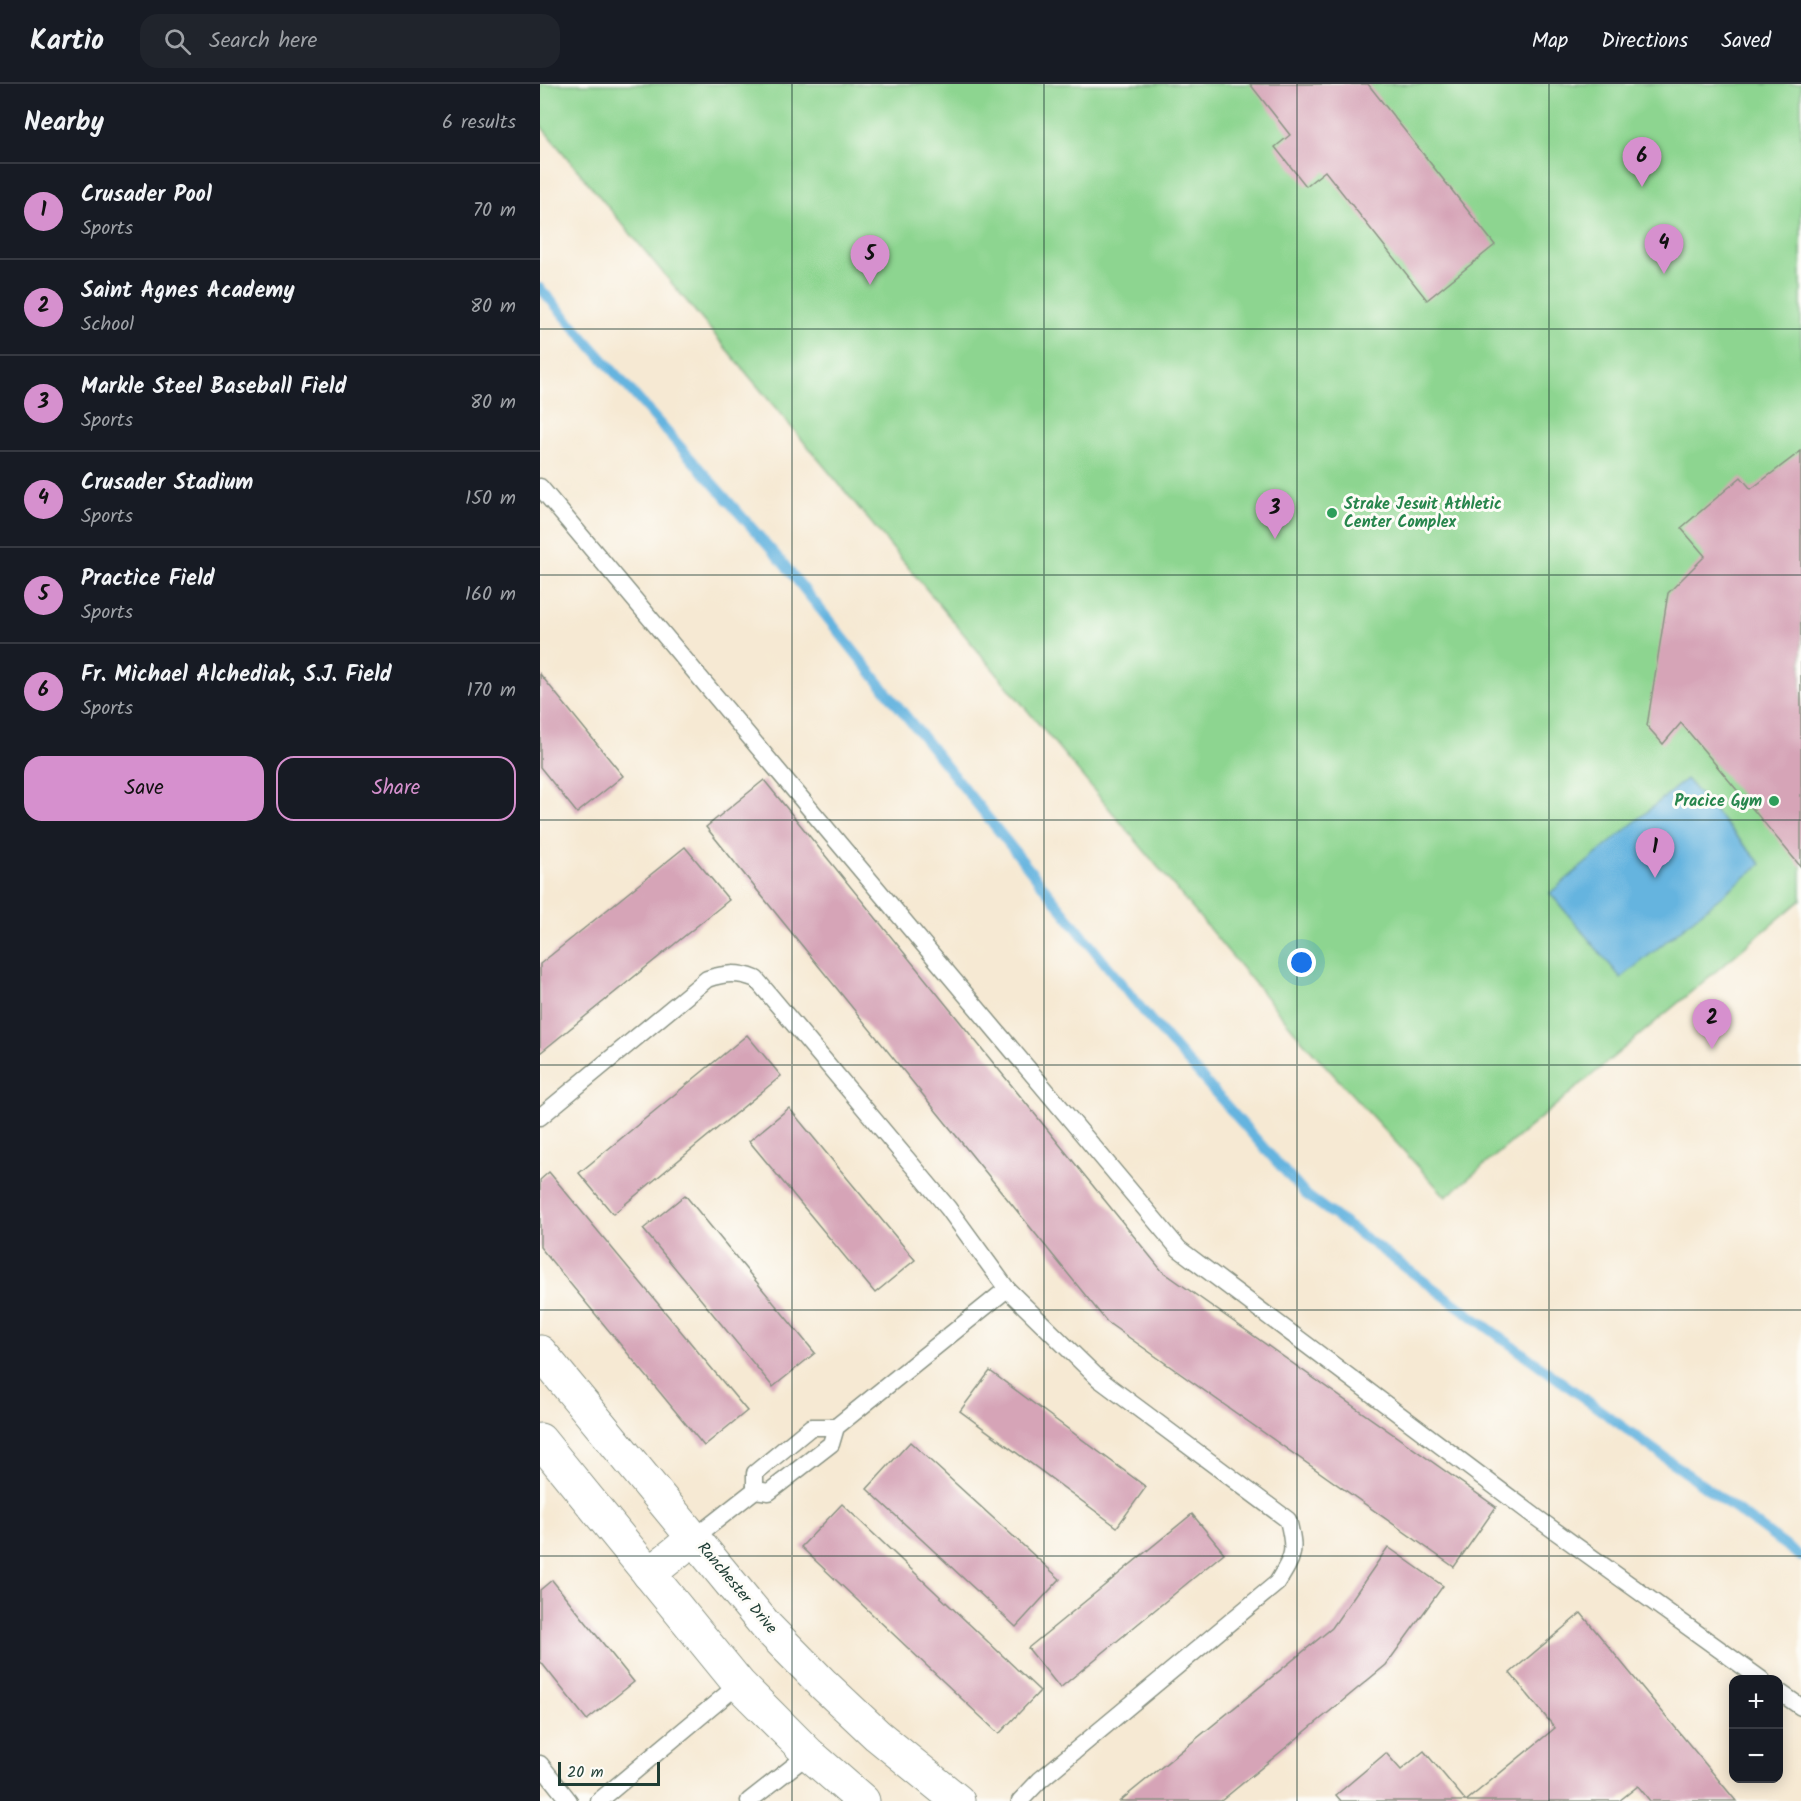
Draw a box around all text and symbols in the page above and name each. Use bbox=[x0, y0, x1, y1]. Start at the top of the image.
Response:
search box bbox=[140, 14, 560, 68]
text: Kartio bbox=[30, 19, 104, 64]
text: Search here bbox=[209, 24, 317, 59]
icon: search bbox=[161, 25, 194, 58]
text: Map bbox=[1532, 25, 1568, 58]
text: Directions bbox=[1601, 25, 1688, 58]
text: Saved bbox=[1721, 25, 1771, 58]
text: Nearby bbox=[24, 102, 104, 144]
text: 6 results bbox=[442, 107, 516, 139]
pin: 6 bbox=[1622, 138, 1662, 187]
text: Crusader Pool bbox=[81, 178, 212, 213]
text: 1 bbox=[40, 195, 47, 227]
text: 70 m bbox=[473, 195, 516, 227]
text: Sports bbox=[81, 213, 133, 245]
pin: 4 bbox=[1644, 224, 1684, 274]
pin: 5 bbox=[850, 236, 890, 285]
text: Saint Agnes Academy bbox=[81, 274, 295, 309]
text: 2 bbox=[38, 291, 49, 323]
text: 80 m bbox=[470, 291, 516, 323]
text: School bbox=[81, 309, 134, 341]
text: Markle Steel Baseball Field bbox=[81, 370, 347, 405]
text: 3 bbox=[38, 387, 49, 419]
text: 80 m bbox=[470, 387, 516, 419]
text: Sports bbox=[81, 405, 133, 437]
text: Crusader Stadium bbox=[81, 466, 253, 501]
text: 4 bbox=[38, 483, 49, 515]
text: 150 m bbox=[465, 483, 516, 515]
pin: 3 bbox=[1256, 490, 1294, 539]
place label: Strake Jesuit Athletic Center Complex bbox=[1344, 492, 1502, 535]
text: Sports bbox=[81, 501, 133, 533]
marker: Strake Jesuit Athletic Center Complex bbox=[1325, 506, 1339, 520]
text: Practice Field bbox=[81, 562, 215, 597]
text: 5 bbox=[38, 579, 49, 611]
text: 160 m bbox=[465, 579, 516, 611]
text: Sports bbox=[81, 597, 133, 629]
text: Fr. Michael Alchediak, S.J. Field bbox=[81, 658, 392, 693]
text: 6 bbox=[38, 675, 49, 707]
text: 170 m bbox=[467, 675, 516, 707]
text: Sports bbox=[81, 693, 133, 725]
button: Save bbox=[24, 756, 264, 821]
button: Share bbox=[276, 756, 516, 821]
place label: Pracice Gym bbox=[1675, 789, 1762, 814]
marker: Pracice Gym bbox=[1767, 794, 1781, 808]
pin: 1 bbox=[1636, 828, 1674, 878]
your location bbox=[1287, 948, 1316, 977]
pin: 2 bbox=[1692, 1000, 1732, 1049]
street label: Ranchester Drive bbox=[691, 1536, 783, 1640]
map controls bbox=[1729, 1675, 1783, 1783]
button: + bbox=[1729, 1675, 1783, 1729]
button: − bbox=[1729, 1729, 1783, 1783]
scale bar bbox=[558, 1759, 660, 1786]
text: 20 m bbox=[567, 1760, 603, 1785]

